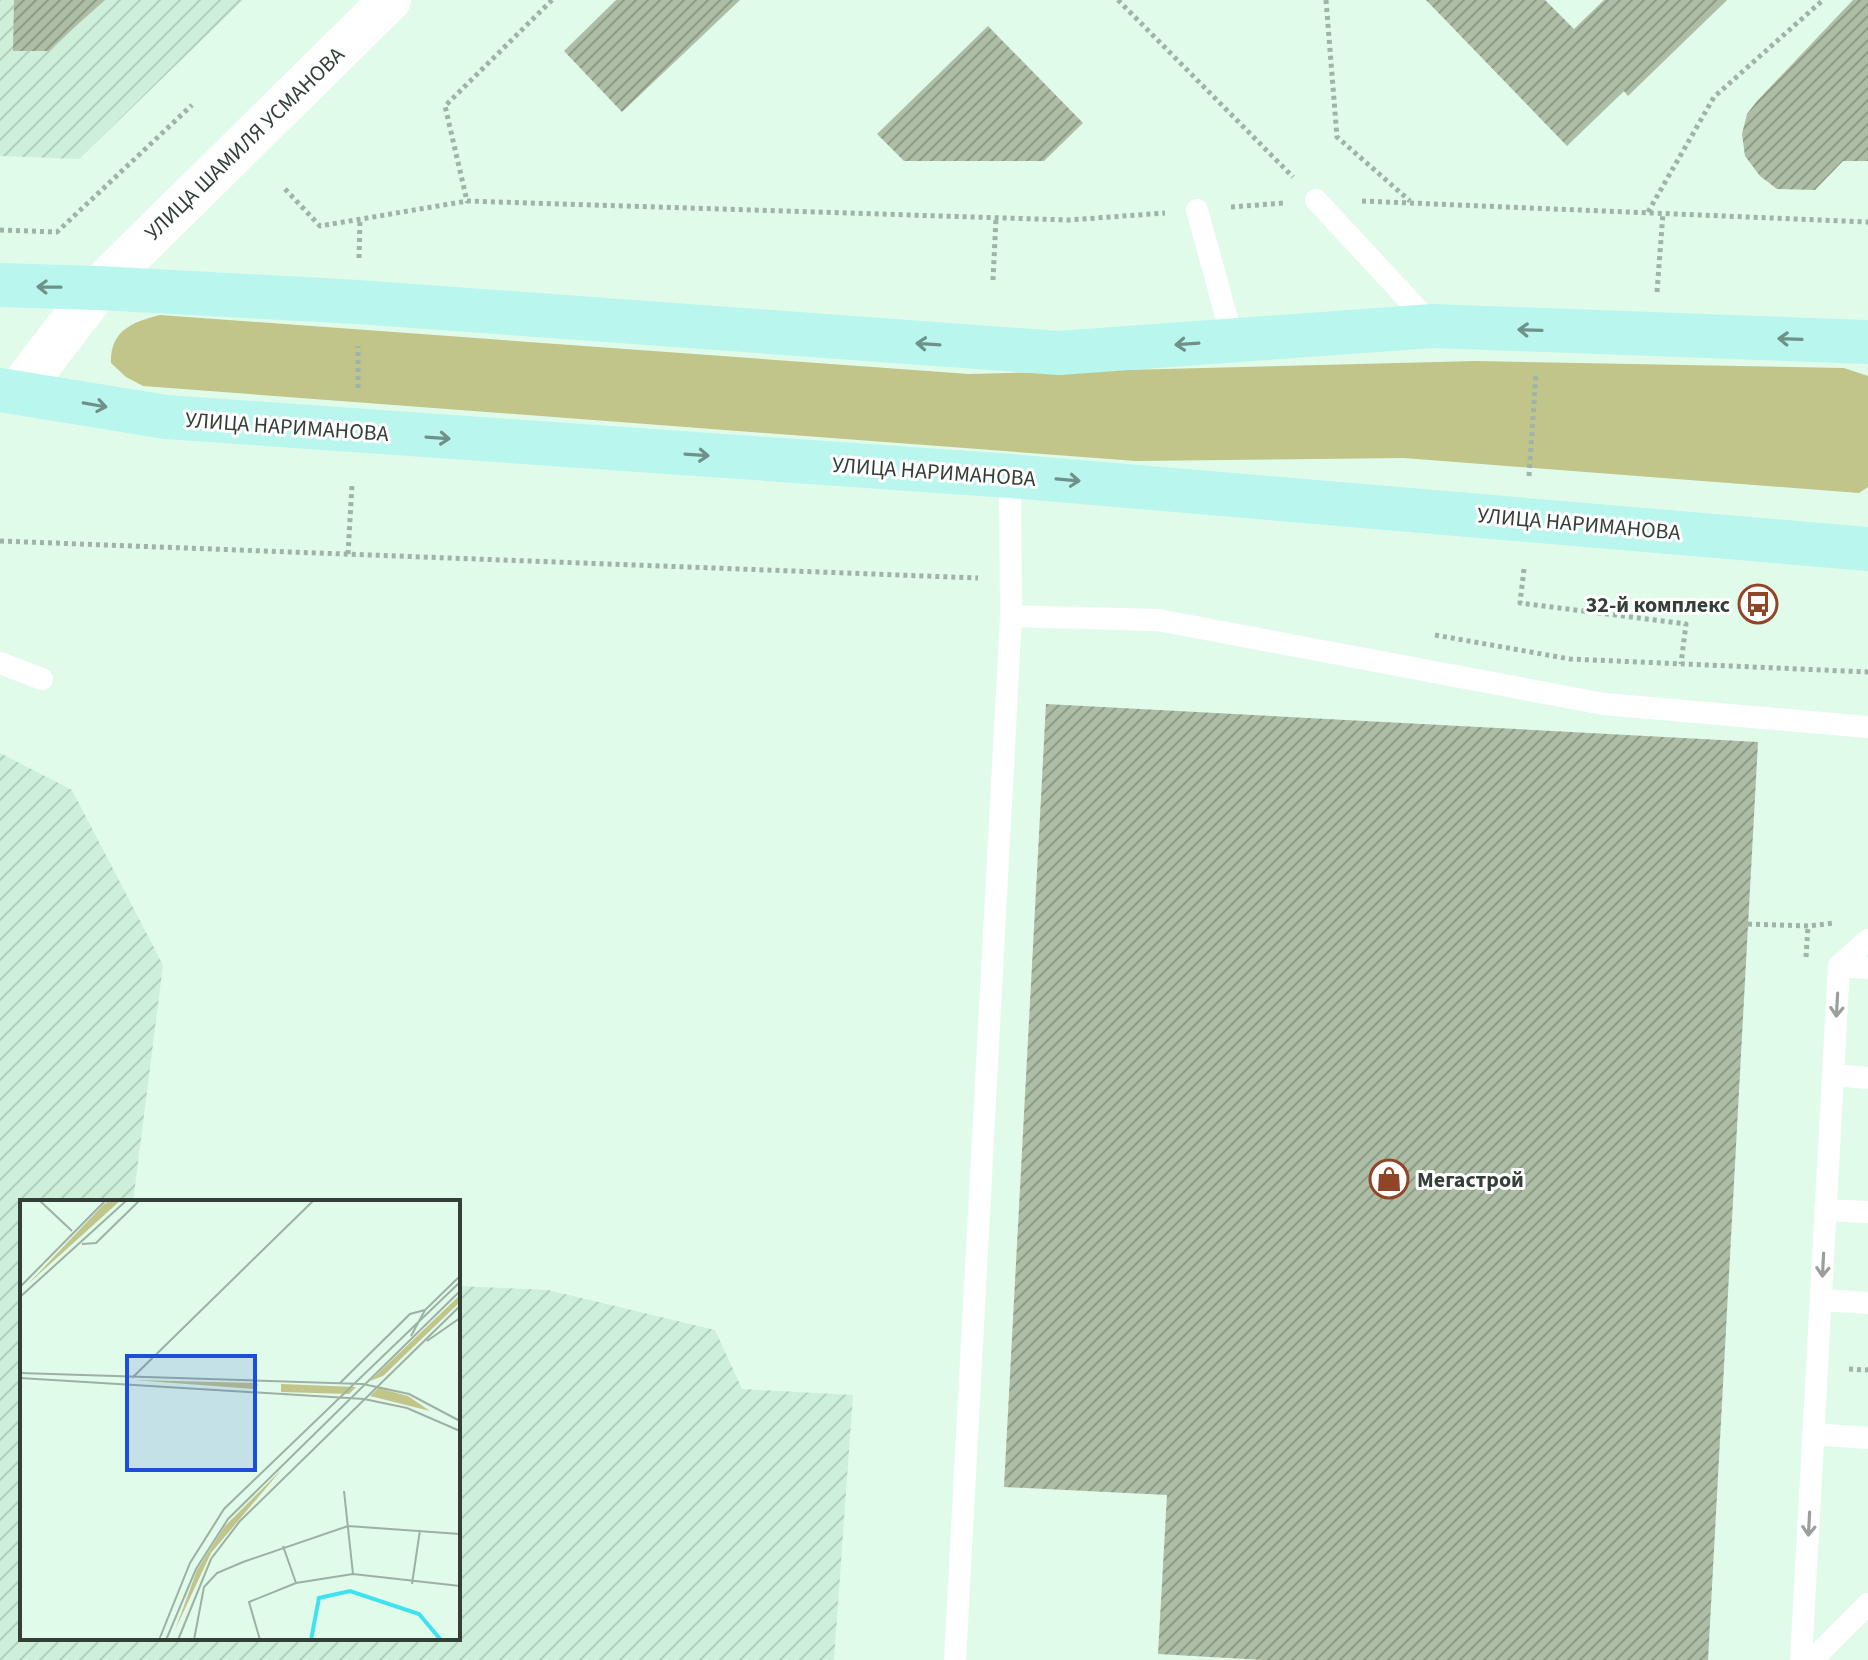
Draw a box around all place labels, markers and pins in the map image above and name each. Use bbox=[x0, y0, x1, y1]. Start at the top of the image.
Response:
bus stop icon: 32-й комплекс bbox=[1737, 583, 1779, 625]
place label: 32-й комплекс bbox=[1586, 589, 1730, 621]
shop icon: Мегастрой bbox=[1368, 1158, 1410, 1200]
place label: Мегастрой bbox=[1417, 1164, 1524, 1196]

